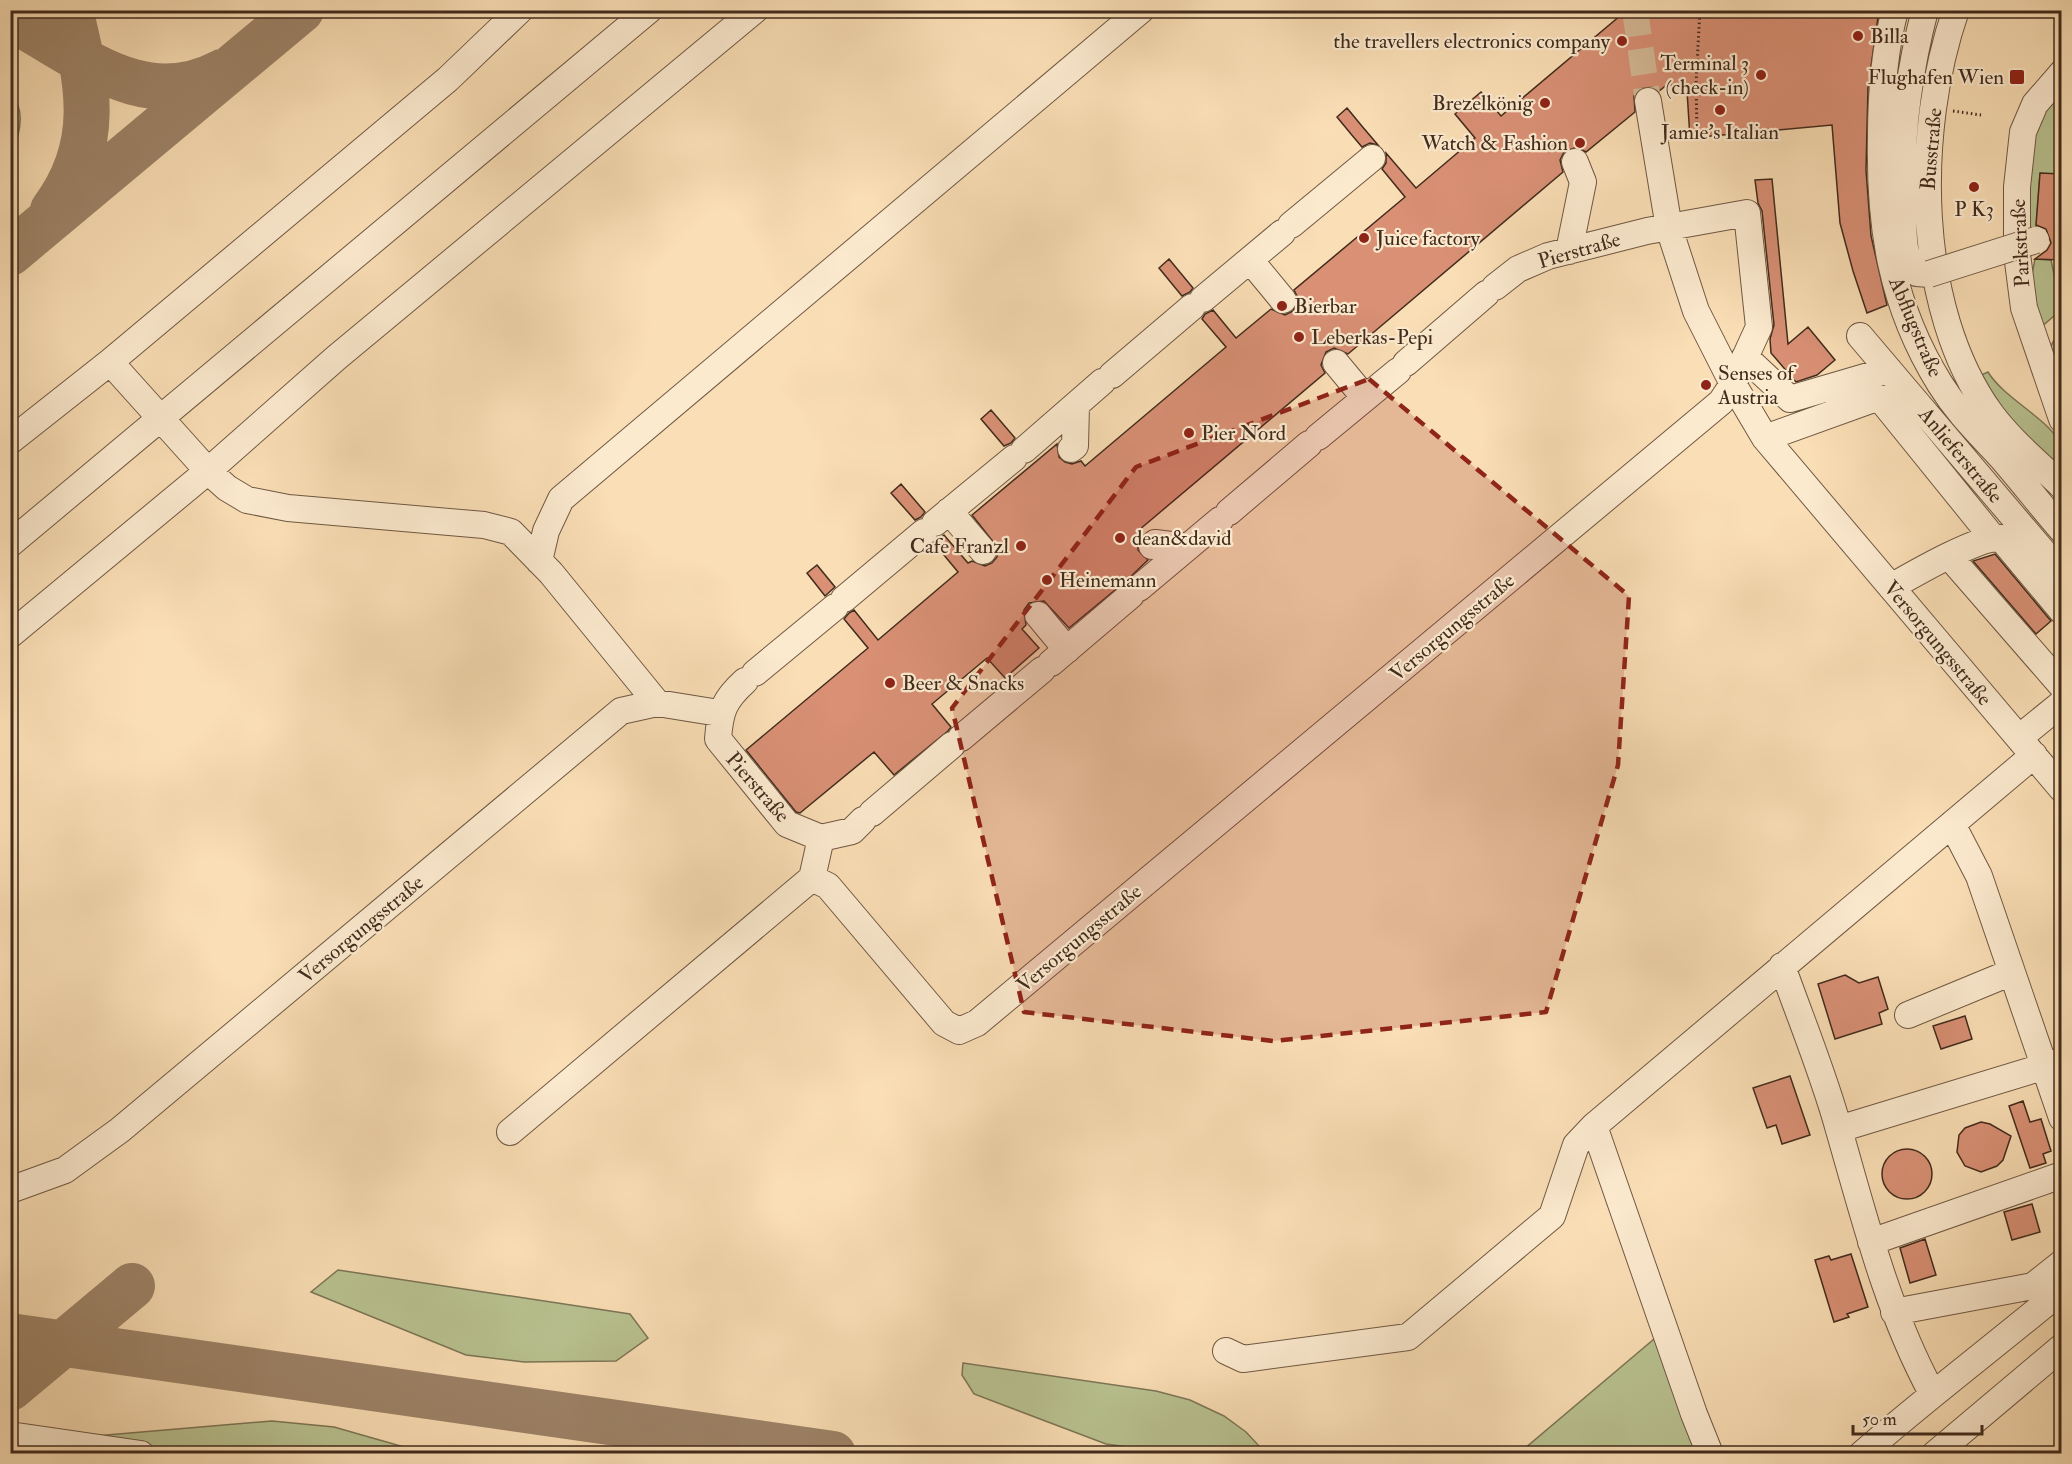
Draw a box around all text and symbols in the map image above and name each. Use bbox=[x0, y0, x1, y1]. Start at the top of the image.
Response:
place label: Billa bbox=[1870, 23, 1909, 50]
place label: the travellers electronics company bbox=[1333, 28, 1611, 55]
marker: Billa bbox=[1851, 29, 1865, 43]
marker: the travellers electronics company bbox=[1615, 34, 1629, 48]
place label: Terminal 3 (check-in) bbox=[1660, 50, 1749, 101]
place label: Flughafen Wien bbox=[1867, 64, 2004, 91]
marker: Terminal 3 (check-in) bbox=[1754, 68, 1768, 82]
marker: Flughafen Wien bbox=[2008, 68, 2026, 86]
place label: Brezelkönig bbox=[1432, 90, 1534, 117]
marker: Brezelkönig bbox=[1538, 96, 1552, 110]
marker: Jamie's Italian bbox=[1713, 103, 1727, 117]
street label: Busstraße bbox=[1914, 107, 1949, 191]
place label: Jamie's Italian bbox=[1660, 119, 1779, 146]
place label: Watch & Fashion bbox=[1420, 130, 1568, 157]
marker: Watch & Fashion bbox=[1573, 136, 1587, 150]
marker: P K3 bbox=[1967, 180, 1981, 194]
place label: P K3 bbox=[1954, 196, 1994, 223]
street label: Parkstraße bbox=[2005, 198, 2036, 288]
place label: Juice factory bbox=[1375, 225, 1481, 252]
street label: Pierstraße bbox=[1535, 226, 1624, 275]
marker: Juice factory bbox=[1357, 231, 1371, 245]
street label: Abflugstraße bbox=[1882, 272, 1949, 382]
place label: Bierbar bbox=[1294, 293, 1357, 320]
marker: Bierbar bbox=[1275, 299, 1289, 313]
place label: Leberkas-Pepi bbox=[1311, 324, 1433, 351]
marker: Leberkas-Pepi bbox=[1292, 330, 1306, 344]
place label: Senses of Austria bbox=[1717, 360, 1797, 411]
marker: Senses of Austria bbox=[1699, 378, 1713, 392]
street label: Anlieferstraße bbox=[1912, 401, 2009, 509]
place label: Pier Nord bbox=[1201, 420, 1287, 447]
marker: Pier Nord bbox=[1182, 426, 1196, 440]
place label: dean&david bbox=[1132, 525, 1232, 552]
marker: dean&david bbox=[1113, 531, 1127, 545]
place label: Cafe Franzl bbox=[910, 533, 1010, 560]
marker: Cafe Franzl bbox=[1014, 539, 1028, 553]
place label: Heinemann bbox=[1059, 567, 1157, 594]
street label: Versorgungsstraße bbox=[1384, 567, 1521, 688]
marker: Heinemann bbox=[1040, 573, 1054, 587]
street label: Versorgungsstraße bbox=[1877, 575, 1998, 712]
place label: Beer & Snacks bbox=[902, 670, 1024, 697]
marker: Beer & Snacks bbox=[883, 676, 897, 690]
street label: Pierstraße bbox=[720, 746, 796, 828]
street label: Versorgungsstraße bbox=[293, 869, 430, 990]
street label: Versorgungsstraße bbox=[1011, 878, 1148, 999]
scale bar bbox=[1853, 1398, 1982, 1436]
text: 50 m bbox=[1862, 1408, 1897, 1431]

